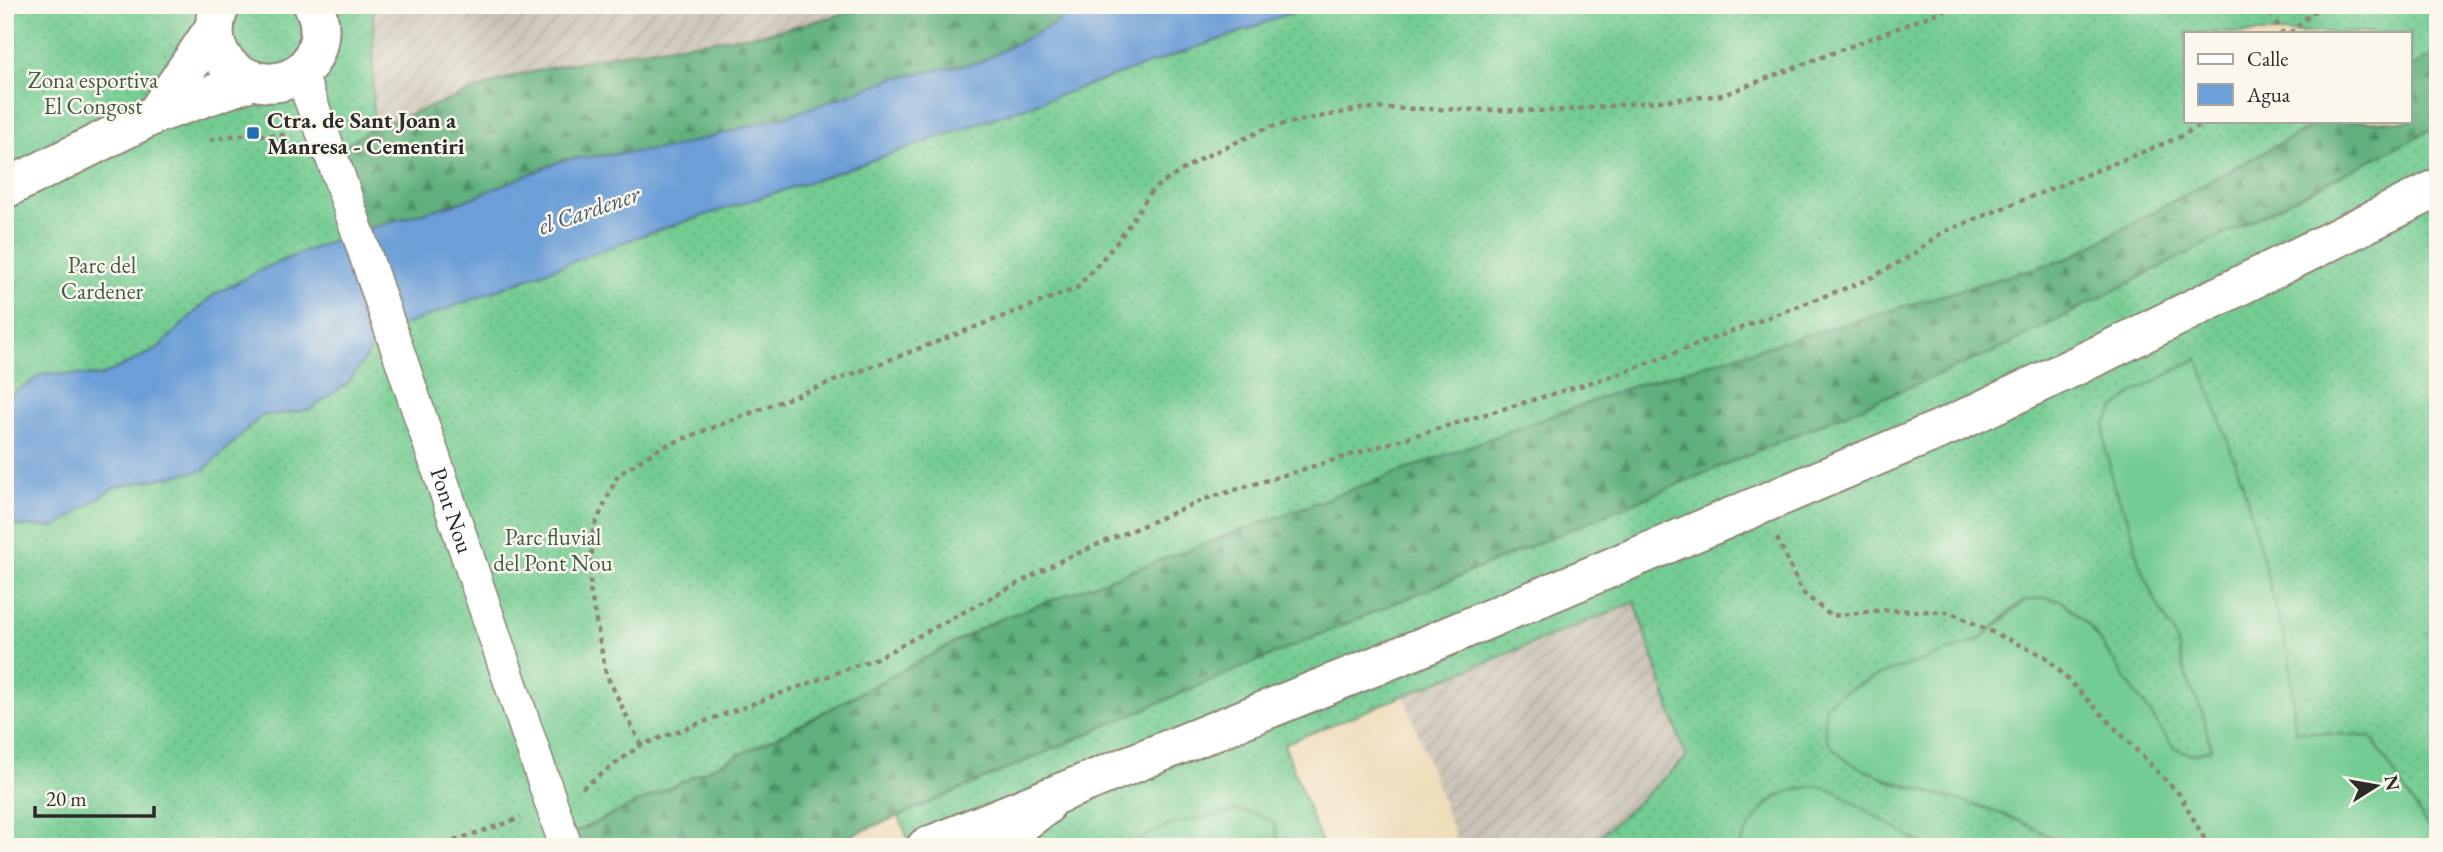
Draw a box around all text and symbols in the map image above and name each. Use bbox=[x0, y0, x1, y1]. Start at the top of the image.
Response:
legend bbox=[2184, 32, 2412, 122]
text: Calle bbox=[2247, 45, 2289, 72]
park label: Zona esportiva El Congost bbox=[28, 65, 159, 121]
text: Agua bbox=[2246, 81, 2291, 108]
place label: Ctra. de Sant Joan a Manresa - Cementiri bbox=[267, 105, 465, 161]
marker: Ctra. de Sant Joan a Manresa - Cementiri bbox=[245, 125, 261, 141]
water label: el Cardener bbox=[534, 177, 645, 241]
park label: Parc del Cardener bbox=[61, 250, 144, 306]
street label: Pont Nou bbox=[423, 463, 480, 557]
park label: Parc fluvial del Pont Nou bbox=[493, 522, 613, 578]
north arrow bbox=[2342, 750, 2412, 820]
text: N bbox=[2378, 773, 2406, 793]
scale bar bbox=[35, 775, 154, 819]
text: 20 m bbox=[46, 785, 87, 812]

